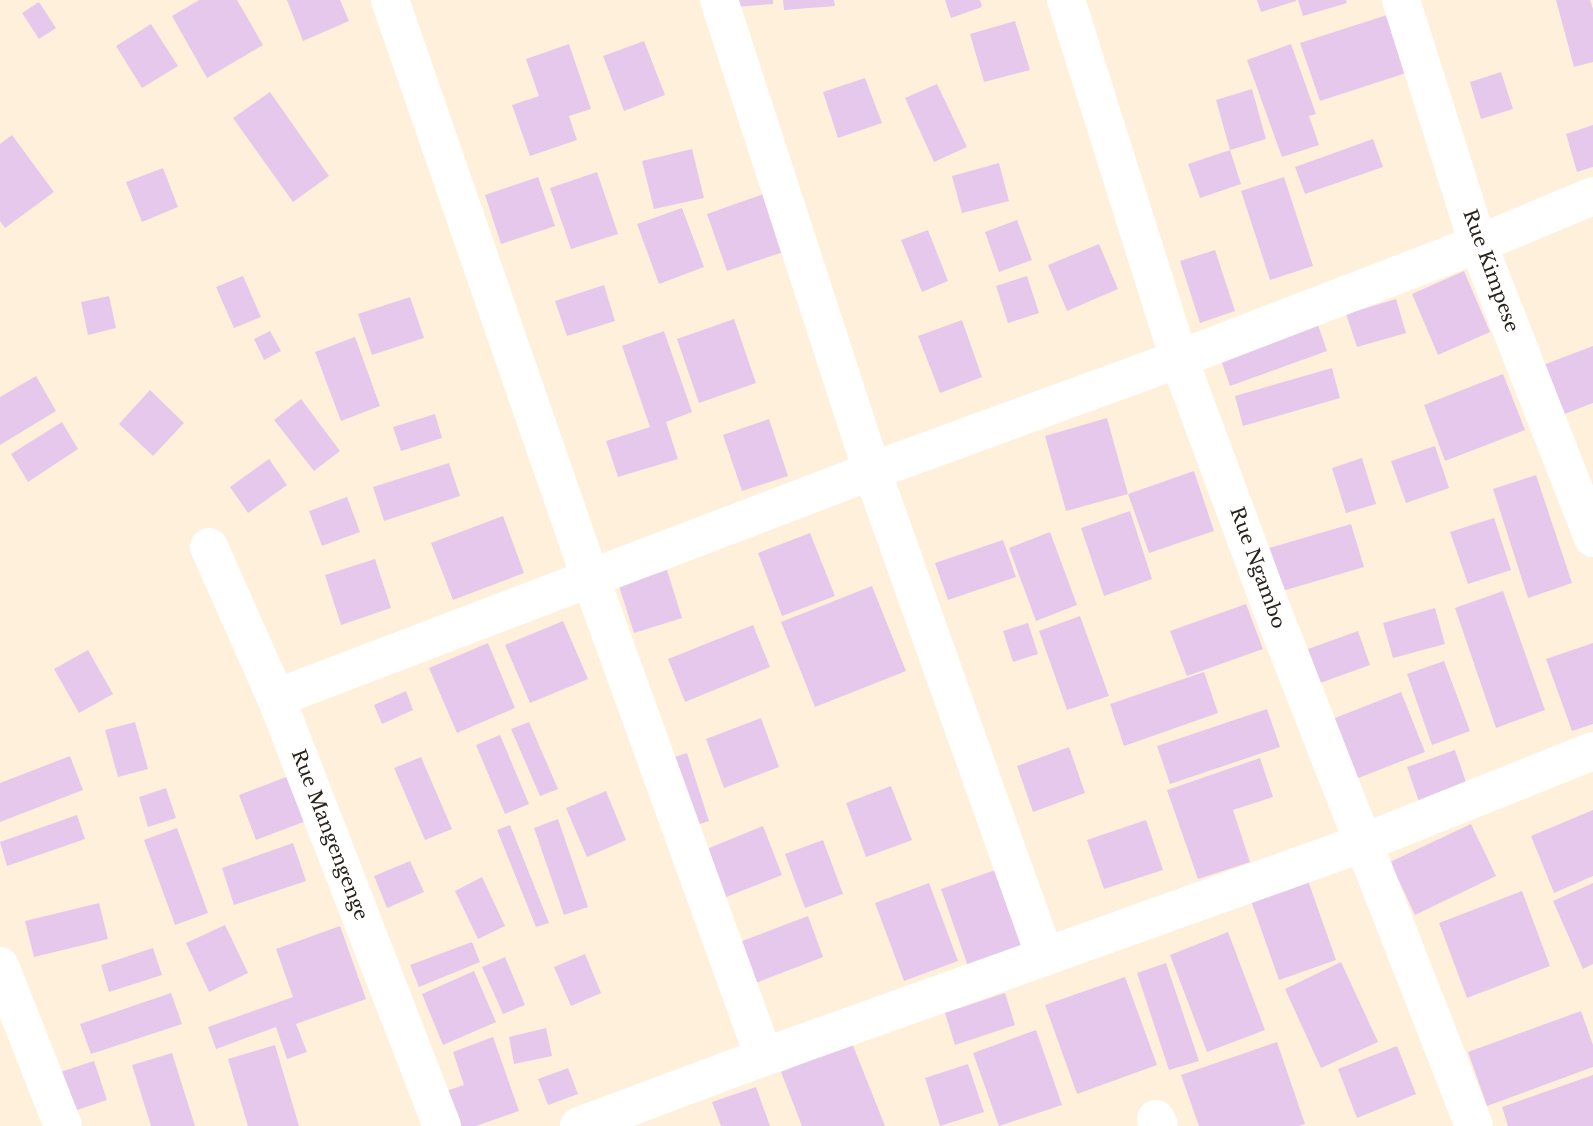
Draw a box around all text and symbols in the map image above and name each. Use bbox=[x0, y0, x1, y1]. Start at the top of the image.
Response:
street label: Rue Kimpese bbox=[1457, 206, 1523, 336]
street label: Rue Ngambo bbox=[1224, 504, 1290, 632]
street label: Rue Mangengenge bbox=[286, 746, 372, 924]

